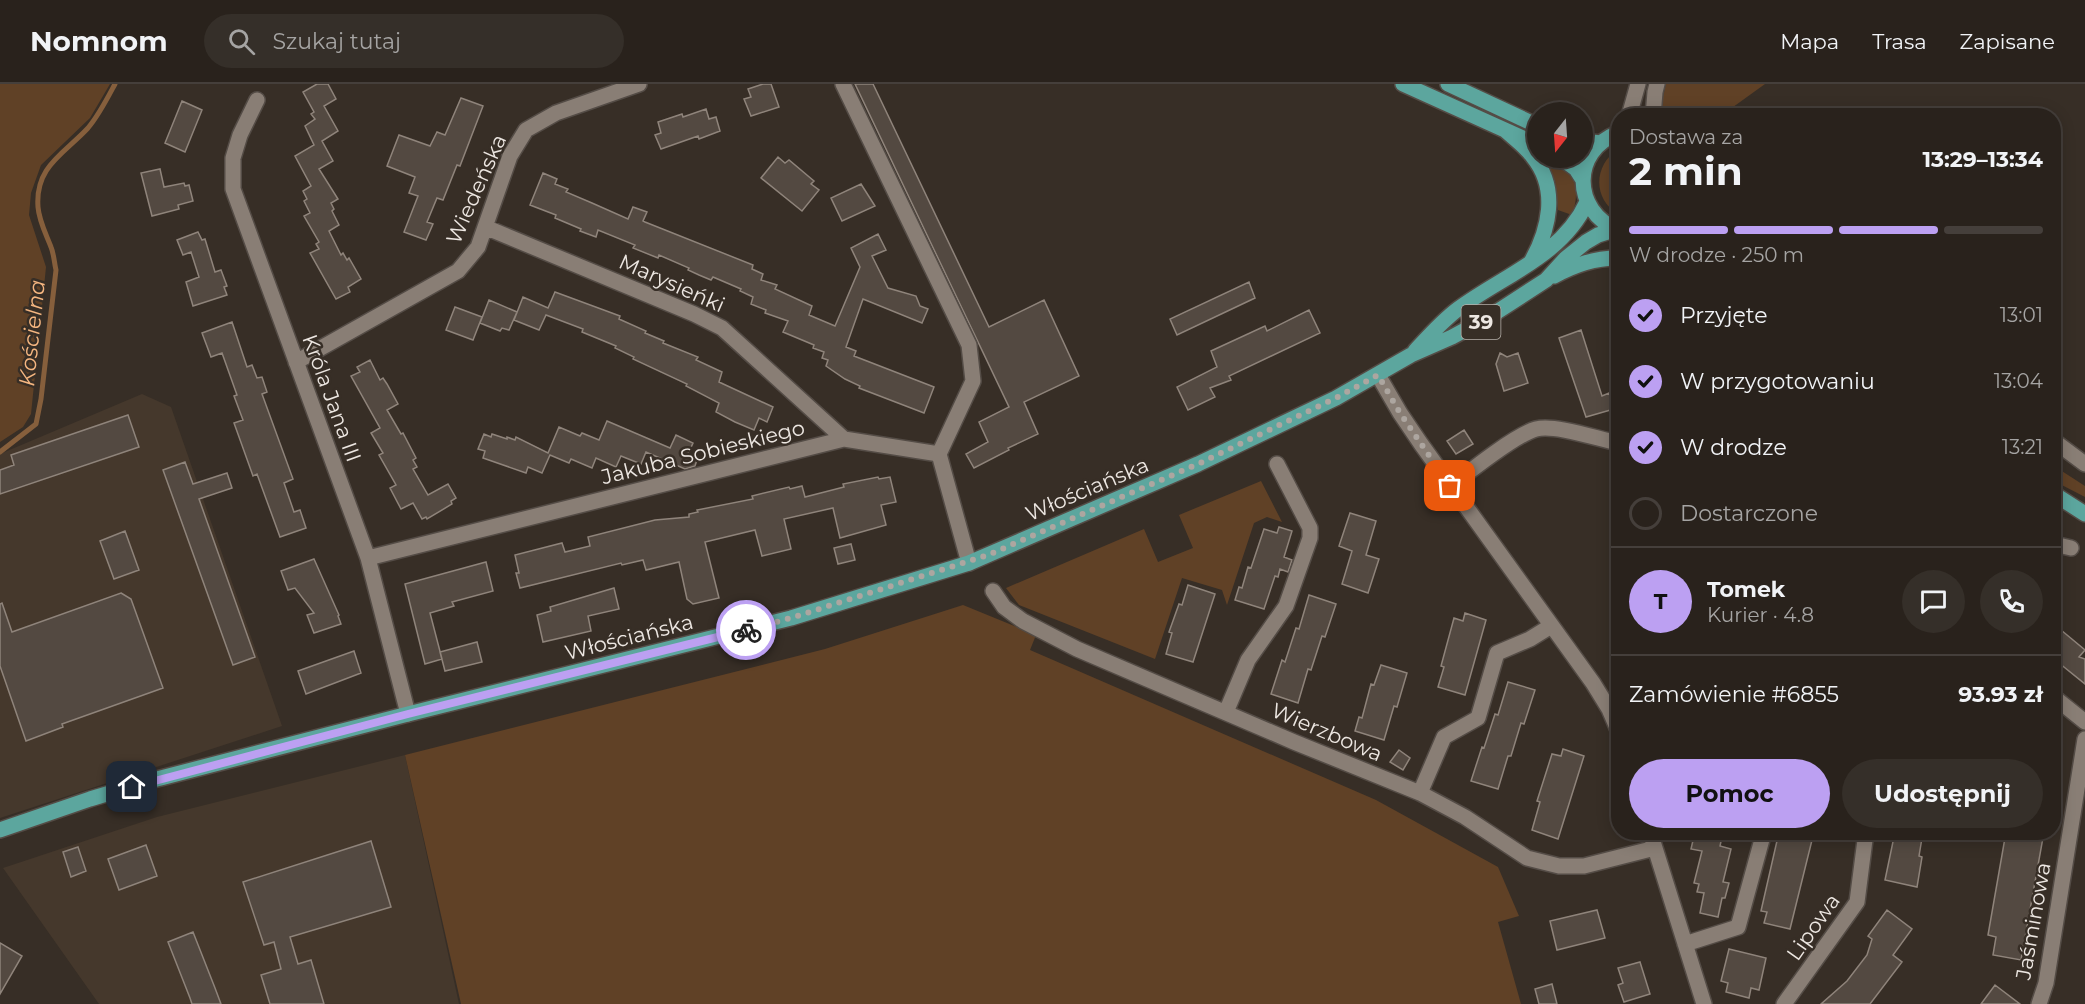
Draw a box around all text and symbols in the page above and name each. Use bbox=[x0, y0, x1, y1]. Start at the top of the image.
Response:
search box bbox=[204, 14, 624, 68]
text: Nomnom bbox=[30, 24, 168, 58]
icon: search bbox=[225, 25, 258, 58]
text: Szukaj tutaj bbox=[273, 28, 401, 55]
text: Mapa bbox=[1780, 29, 1839, 54]
text: Trasa bbox=[1872, 29, 1927, 54]
text: Zapisane bbox=[1960, 29, 2055, 54]
north arrow bbox=[1527, 102, 1593, 168]
map controls bbox=[1527, 102, 1593, 168]
text: Dostawa za bbox=[1629, 125, 1743, 149]
street label: Wiedeńska bbox=[441, 130, 511, 248]
text: 13:29–13:34 bbox=[1922, 146, 2043, 173]
text: 2 min bbox=[1629, 147, 1743, 195]
text: W drodze · 250 m bbox=[1629, 243, 1804, 267]
street label: Marysieńki bbox=[615, 249, 729, 317]
water label: Kościelna bbox=[13, 278, 51, 388]
icon: check bbox=[1629, 299, 1662, 332]
text: Przyjęte bbox=[1680, 302, 1768, 329]
text: 13:01 bbox=[2000, 303, 2043, 327]
road number: 39 bbox=[1462, 305, 1500, 339]
street label: Króla Jana III bbox=[297, 331, 367, 465]
icon: check bbox=[1629, 365, 1662, 398]
text: W przygotowaniu bbox=[1680, 368, 1875, 395]
text: 13:04 bbox=[1994, 369, 2043, 393]
street label: Jakuba Sobieskiego bbox=[598, 415, 807, 490]
icon: check bbox=[1629, 431, 1662, 464]
text: W drodze bbox=[1680, 434, 1787, 461]
text: 13:21 bbox=[2002, 435, 2043, 459]
street label: Włościańska bbox=[1022, 452, 1152, 526]
pin bbox=[1424, 460, 1475, 511]
icon: bag bbox=[1433, 469, 1466, 502]
text: Dostarczone bbox=[1680, 500, 1818, 527]
button: chat bbox=[1902, 570, 1965, 633]
button: phone bbox=[1980, 570, 2043, 633]
text: Tomek bbox=[1707, 576, 1785, 603]
text: T bbox=[1654, 588, 1667, 615]
courier bbox=[716, 600, 776, 660]
text: Kurier · 4.8 bbox=[1707, 603, 1814, 627]
street label: Włościańska bbox=[562, 609, 696, 665]
icon: bike bbox=[730, 614, 763, 647]
text: Zamówienie #6855 bbox=[1629, 681, 1839, 708]
text: 93.93 zł bbox=[1958, 681, 2043, 708]
street label: Wierzbowa bbox=[1268, 697, 1386, 767]
button: Pomoc bbox=[1629, 759, 1830, 828]
button: Udostępnij bbox=[1842, 759, 2043, 828]
pin bbox=[106, 761, 157, 812]
icon: home bbox=[115, 770, 148, 803]
street label: Jaśminowa bbox=[2010, 860, 2056, 983]
street label: Lipowa bbox=[1781, 889, 1845, 965]

